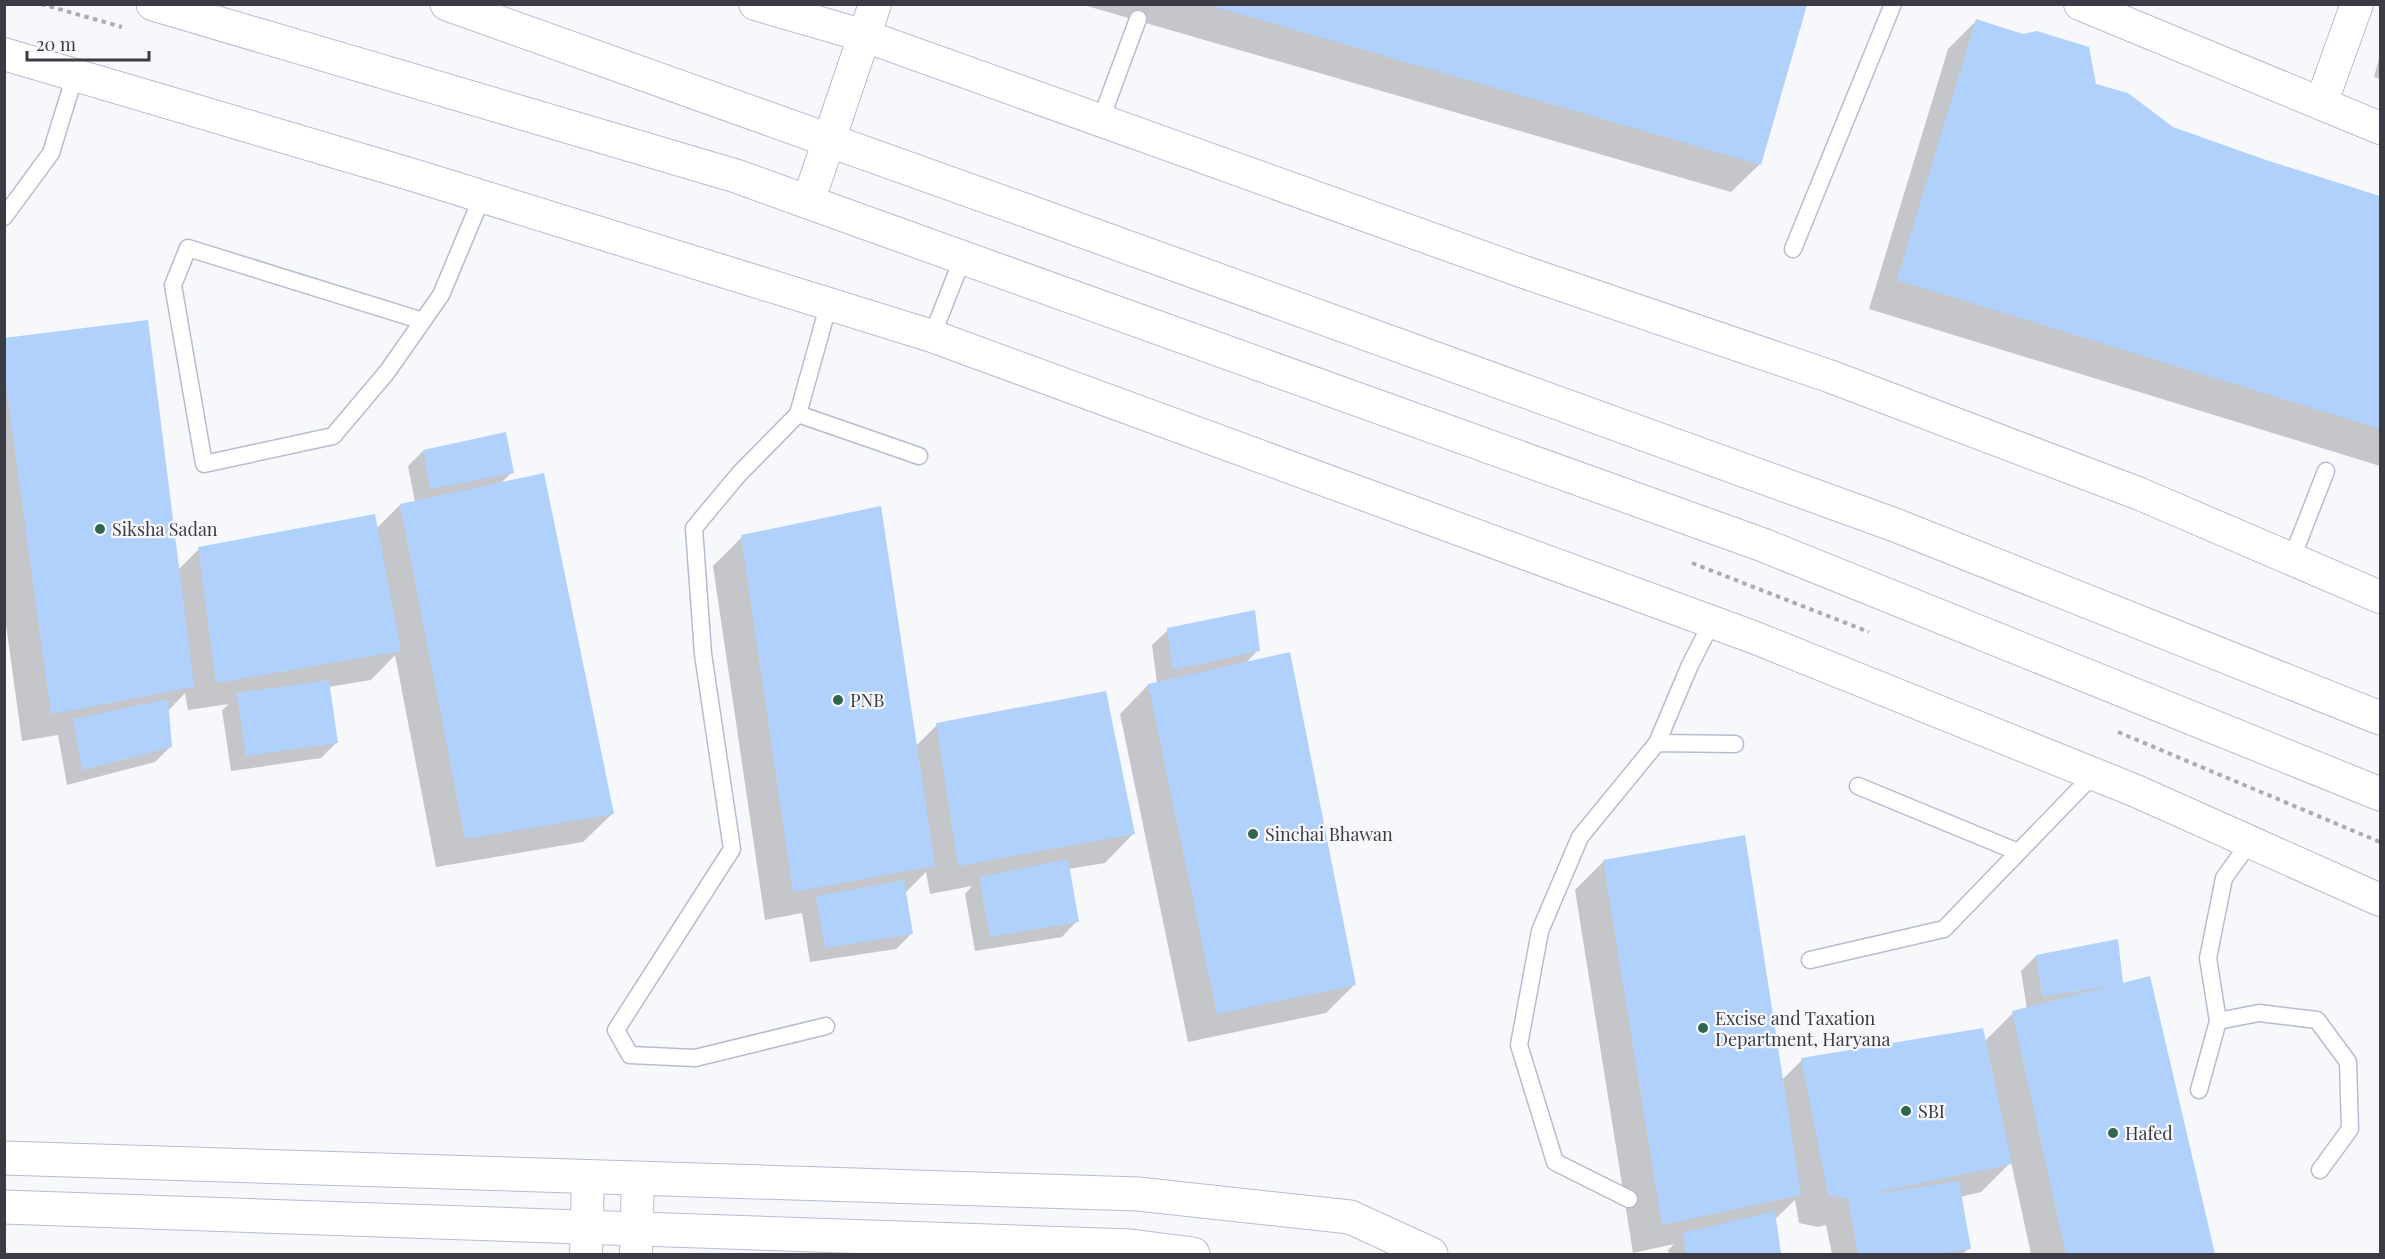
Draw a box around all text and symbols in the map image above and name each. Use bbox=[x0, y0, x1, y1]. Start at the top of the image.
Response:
scale bar bbox=[27, 24, 148, 62]
text: 20 m bbox=[36, 32, 76, 56]
place label: Siksha Sadan bbox=[112, 517, 218, 541]
marker: Siksha Sadan bbox=[93, 522, 107, 536]
place label: PNB bbox=[850, 688, 884, 712]
marker: PNB bbox=[831, 693, 845, 707]
place label: Sinchai Bhawan bbox=[1265, 822, 1393, 846]
marker: Sinchai Bhawan bbox=[1246, 827, 1260, 841]
place label: Excise and Taxation Department, Haryana bbox=[1715, 1006, 1890, 1051]
marker: Excise and Taxation Department, Haryana bbox=[1696, 1021, 1710, 1035]
place label: SBI bbox=[1918, 1099, 1945, 1123]
marker: SBI bbox=[1899, 1104, 1913, 1118]
place label: Hafed bbox=[2125, 1121, 2173, 1145]
marker: Hafed bbox=[2106, 1126, 2120, 1140]

